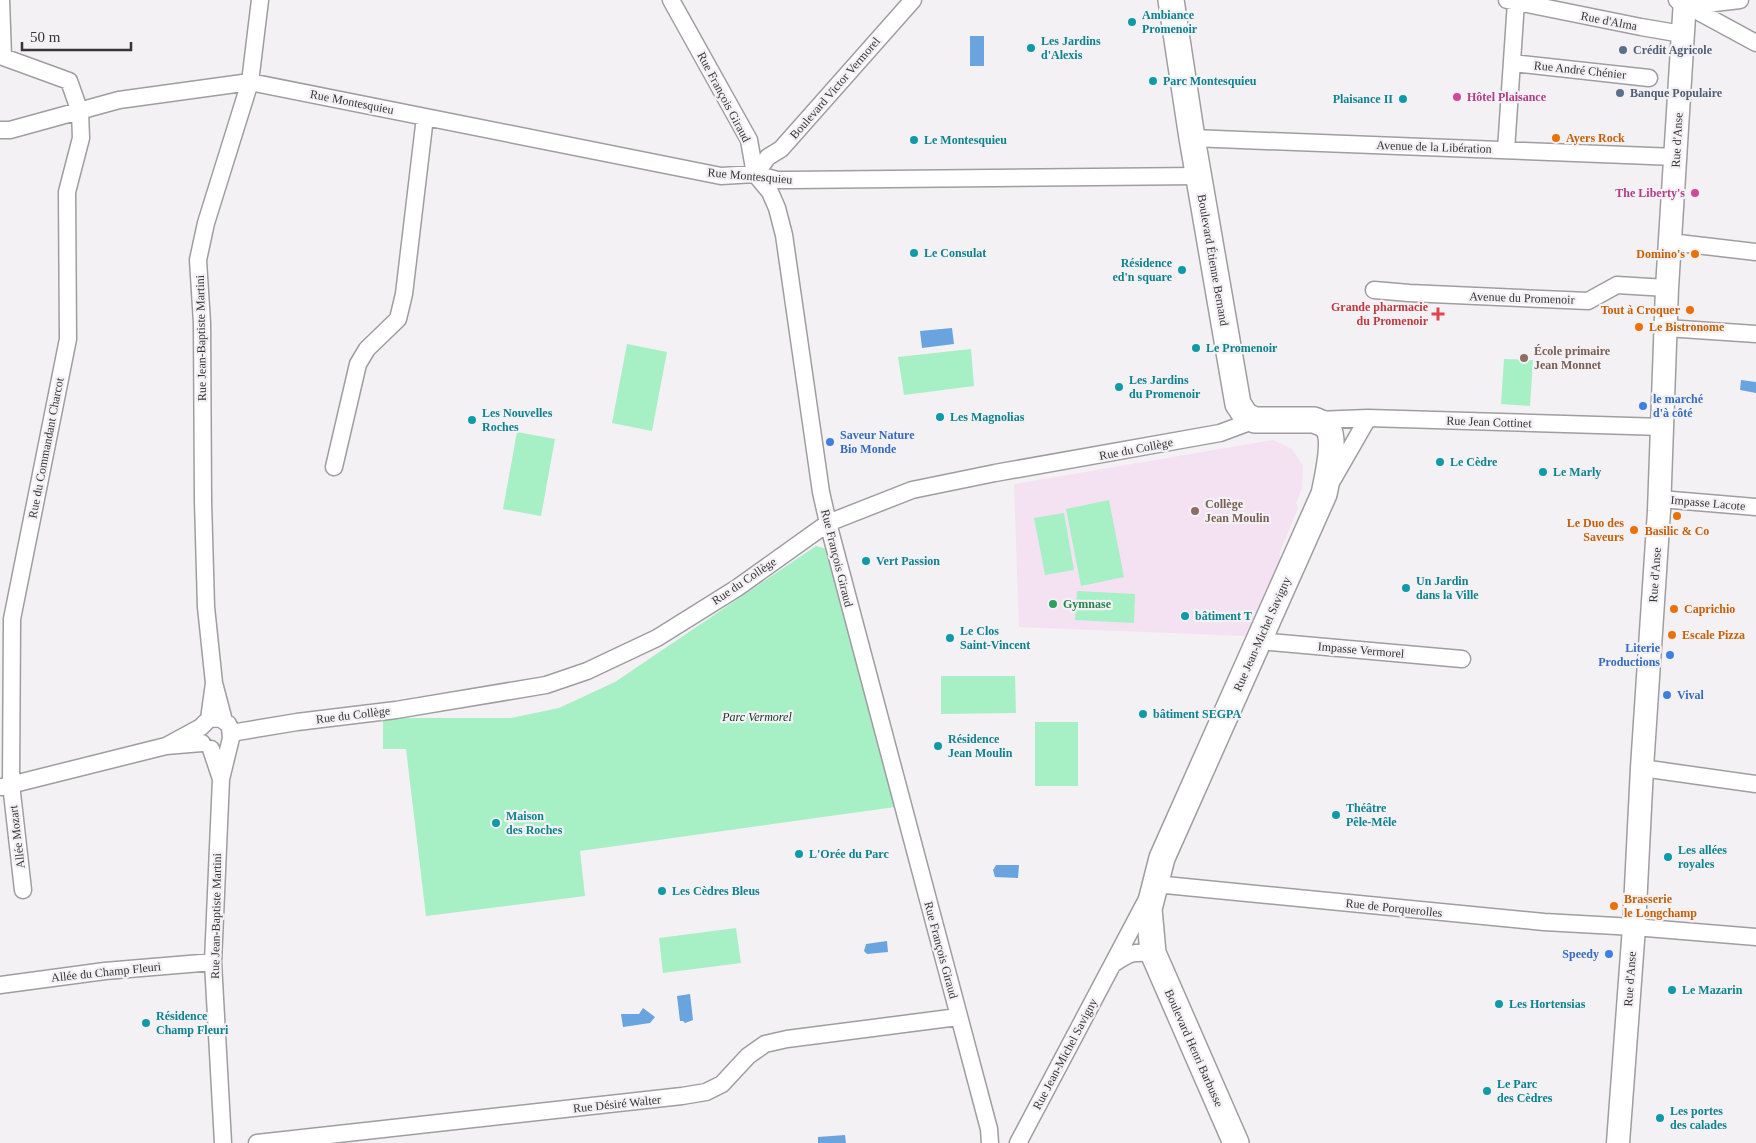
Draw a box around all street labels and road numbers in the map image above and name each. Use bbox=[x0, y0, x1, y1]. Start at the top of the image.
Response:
street label: Rue d'Alma bbox=[1580, 9, 1639, 33]
street label: Boulevard Victor Vermorel bbox=[787, 34, 883, 142]
street label: Rue François Giraud bbox=[694, 50, 754, 144]
street label: Rue André Chénier bbox=[1533, 58, 1627, 82]
street label: Rue Montesquieu bbox=[309, 87, 395, 117]
street label: Rue d'Anse bbox=[1669, 112, 1685, 168]
street label: Avenue de la Libération bbox=[1376, 138, 1492, 156]
street label: Rue Montesquieu bbox=[707, 165, 793, 187]
street label: Boulevard Étienne Bernand bbox=[1195, 193, 1231, 327]
street label: Rue Jean-Baptiste Martini bbox=[193, 274, 209, 401]
street label: Avenue du Promenoir bbox=[1469, 289, 1575, 307]
street label: Rue du Commandant Charcot bbox=[25, 376, 67, 520]
street label: Rue Jean Cottinet bbox=[1446, 414, 1533, 431]
street label: Rue du Collège bbox=[1098, 435, 1174, 463]
street label: Impasse Lacote bbox=[1670, 493, 1746, 513]
street label: Rue François Giraud bbox=[818, 508, 856, 608]
street label: Rue d'Anse bbox=[1646, 547, 1664, 603]
street label: Rue du Collège bbox=[709, 554, 779, 608]
street label: Rue Jean-Michel Savigny bbox=[1230, 575, 1294, 693]
street label: Impasse Vermorel bbox=[1317, 639, 1405, 661]
street label: Rue du Collège bbox=[315, 704, 391, 726]
street label: Allée Mozart bbox=[6, 804, 28, 869]
street label: Rue Jean-Baptiste Martini bbox=[208, 852, 224, 979]
street label: Rue de Porquerolles bbox=[1345, 896, 1443, 920]
street label: Rue François Giraud bbox=[921, 900, 961, 1000]
street label: Rue d'Anse bbox=[1621, 951, 1639, 1007]
street label: Allée du Champ Fleuri bbox=[50, 959, 162, 985]
street label: Boulevard Henri Barbusse bbox=[1162, 987, 1226, 1109]
street label: Rue Jean-Michel Savigny bbox=[1030, 996, 1100, 1112]
street label: Rue Désiré Walter bbox=[572, 1092, 662, 1116]

